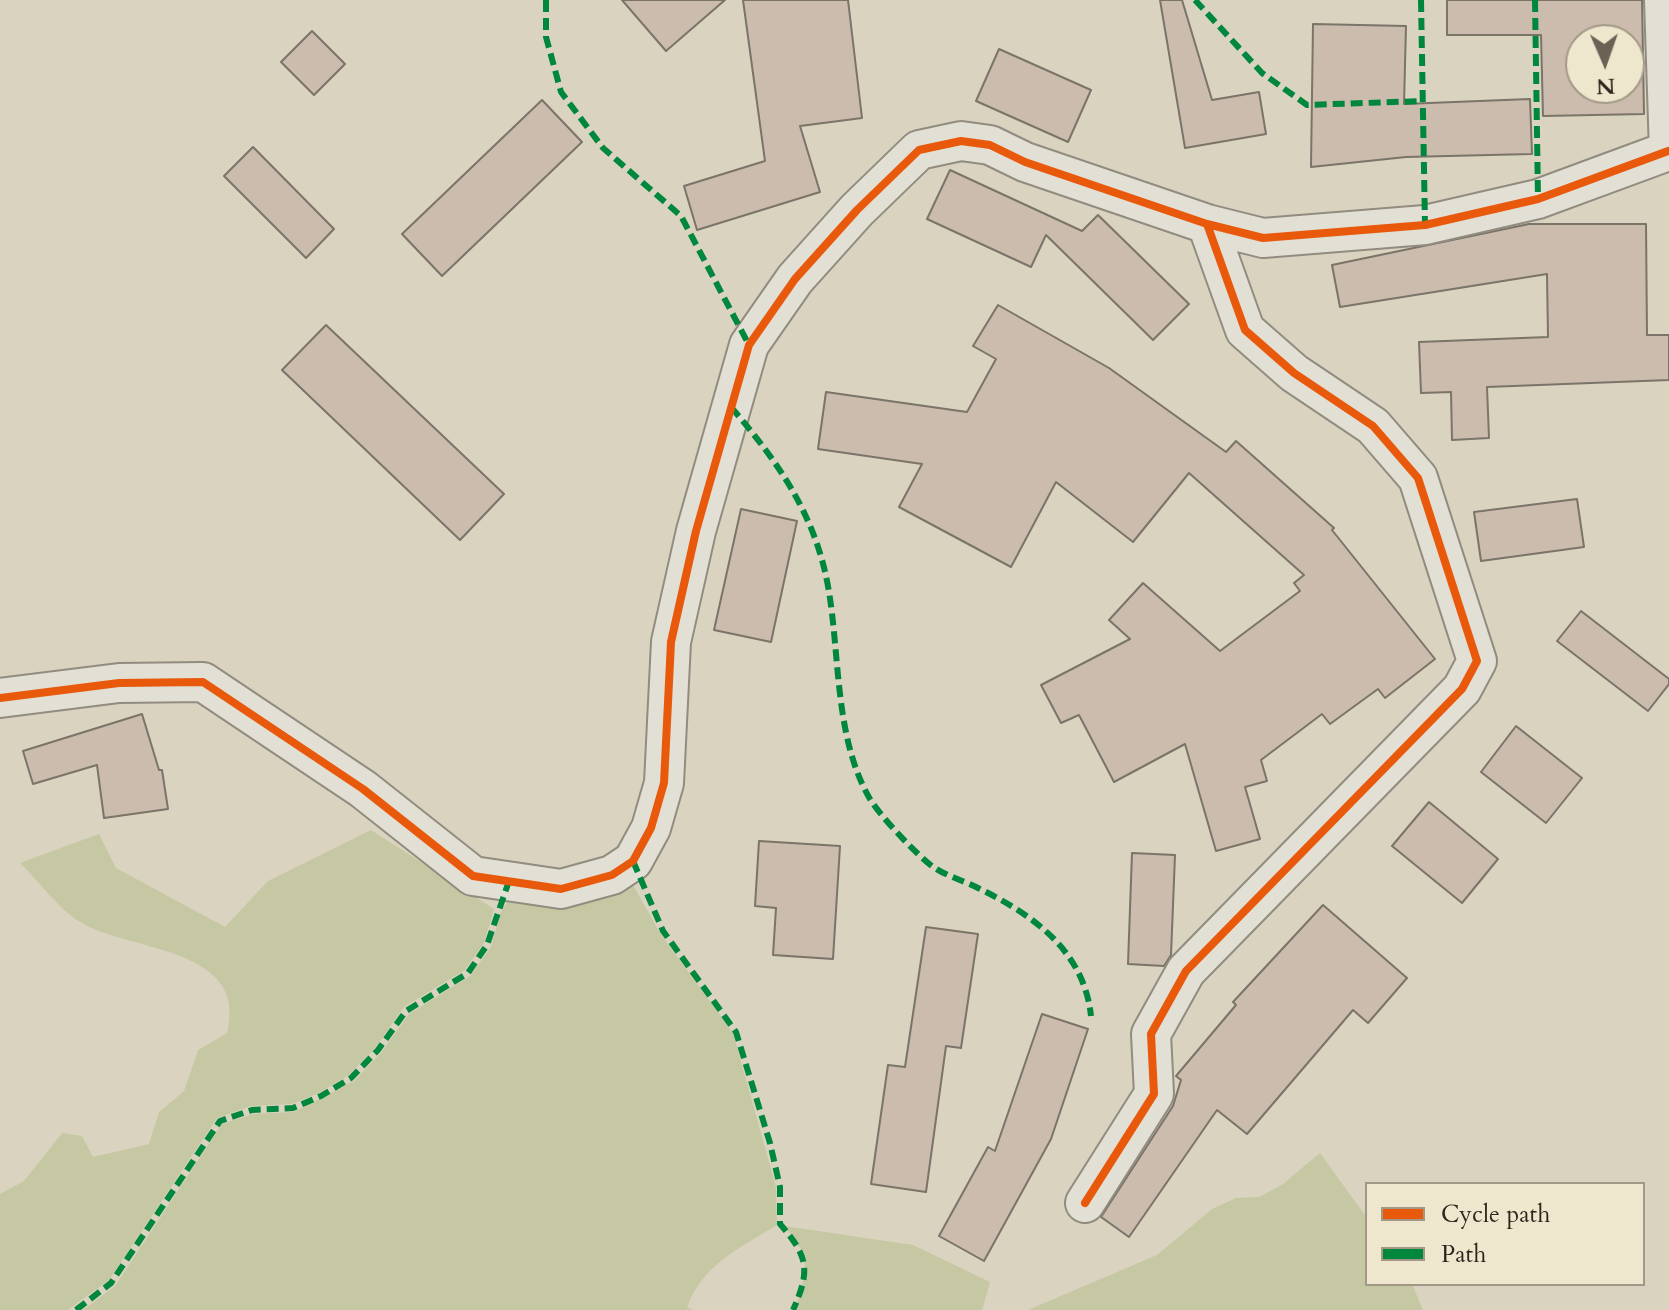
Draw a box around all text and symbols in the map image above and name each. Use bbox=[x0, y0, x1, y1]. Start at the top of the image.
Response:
north arrow bbox=[1565, 24, 1645, 104]
text: N bbox=[1596, 71, 1616, 101]
legend bbox=[1365, 1182, 1645, 1286]
text: Cycle path bbox=[1441, 1198, 1550, 1231]
text: Path bbox=[1441, 1238, 1486, 1271]

